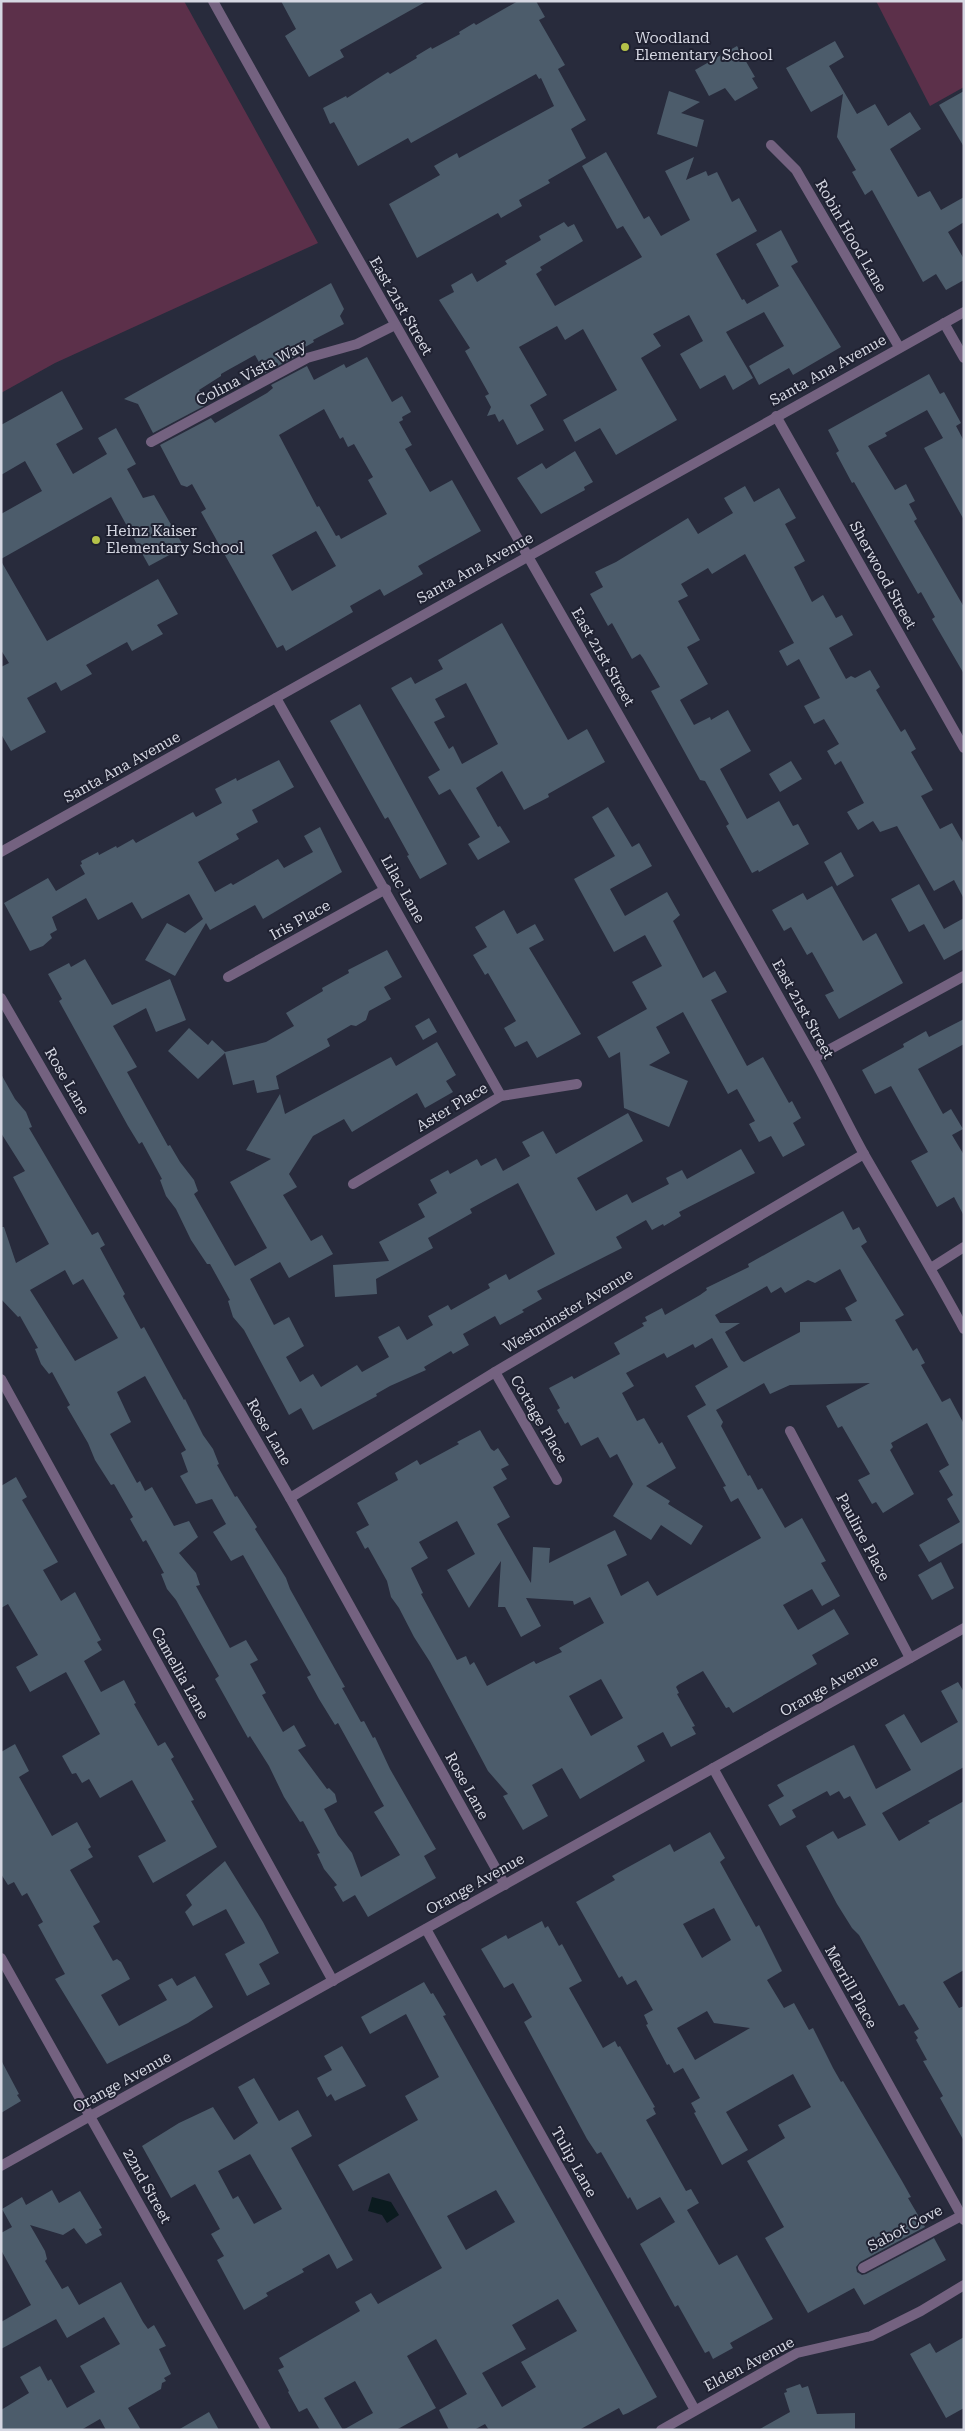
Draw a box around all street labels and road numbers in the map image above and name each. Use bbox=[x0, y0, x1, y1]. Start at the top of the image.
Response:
street label: Robin Hood Lane bbox=[811, 177, 891, 295]
street label: East 21st Street bbox=[366, 254, 437, 359]
street label: Santa Ana Avenue bbox=[767, 330, 889, 410]
street label: Colina Vista Way bbox=[193, 336, 309, 410]
street label: Sherwood Street bbox=[846, 518, 920, 632]
street label: Santa Ana Avenue bbox=[414, 528, 536, 608]
street label: East 21st Street bbox=[568, 605, 639, 710]
street label: Santa Ana Avenue bbox=[61, 727, 183, 807]
street label: Lilac Lane bbox=[377, 852, 429, 926]
street label: Iris Place bbox=[267, 896, 333, 944]
street label: East 21st Street bbox=[768, 956, 838, 1062]
street label: Rose Lane bbox=[41, 1044, 93, 1118]
street label: Aster Place bbox=[413, 1079, 491, 1135]
street label: Westminster Avenue bbox=[500, 1265, 636, 1357]
street label: Cottage Place bbox=[507, 1372, 571, 1466]
street label: Rose Lane bbox=[243, 1395, 295, 1469]
street label: Pauline Place bbox=[832, 1490, 894, 1584]
street label: Camellia Lane bbox=[147, 1624, 213, 1722]
street label: Orange Avenue bbox=[777, 1652, 881, 1720]
street label: Rose Lane bbox=[441, 1749, 493, 1823]
street label: Orange Avenue bbox=[423, 1850, 527, 1918]
street label: Merrill Place bbox=[821, 1943, 881, 2031]
street label: Orange Avenue bbox=[70, 2048, 174, 2116]
street label: Tulip Lane bbox=[547, 2124, 601, 2200]
street label: 22nd Street bbox=[119, 2145, 175, 2227]
street label: Sabot Cove bbox=[864, 2201, 946, 2255]
street label: Elden Avenue bbox=[701, 2333, 797, 2395]

